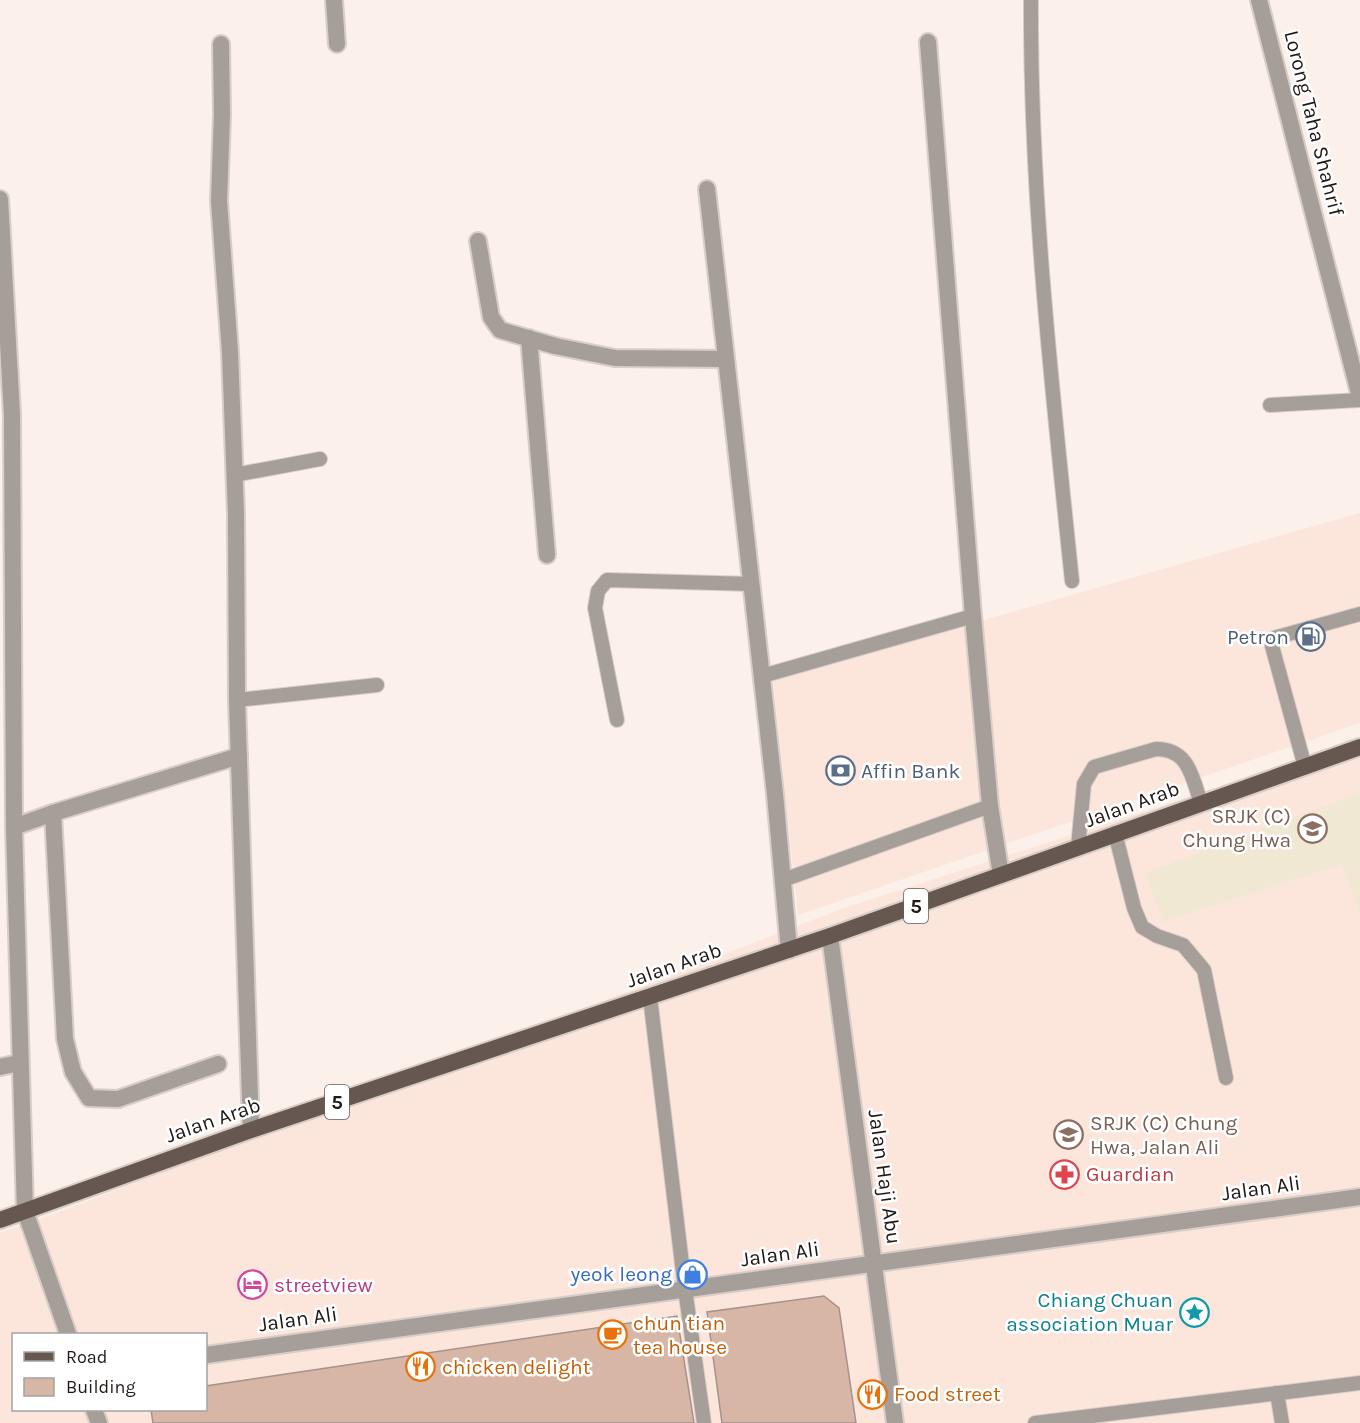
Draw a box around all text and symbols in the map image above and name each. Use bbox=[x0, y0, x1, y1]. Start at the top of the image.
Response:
street label: Lorong Taha Shahrif bbox=[1279, 28, 1349, 219]
fuel station icon: Petron bbox=[1294, 621, 1326, 653]
place label: Petron bbox=[1227, 625, 1289, 649]
bank icon: Affin Bank bbox=[824, 755, 856, 787]
place label: Affin Bank bbox=[861, 759, 960, 783]
street label: Jalan Arab bbox=[1081, 776, 1183, 832]
place label: SRJK (C) Chung Hwa bbox=[1182, 804, 1291, 852]
school or university icon: SRJK (C) Chung Hwa bbox=[1296, 812, 1328, 844]
road number: 5 bbox=[904, 889, 928, 923]
street label: Jalan Arab bbox=[623, 938, 725, 992]
road number: 5 bbox=[325, 1085, 349, 1119]
street label: Jalan Arab bbox=[162, 1093, 264, 1147]
street label: Jalan Haji Abu bbox=[864, 1108, 906, 1246]
place label: SRJK (C) Chung Hwa, Jalan Ali bbox=[1090, 1111, 1238, 1159]
school or university icon: SRJK (C) Chung Hwa, Jalan Ali bbox=[1053, 1119, 1085, 1151]
pharmacy icon: Guardian bbox=[1049, 1158, 1081, 1190]
place label: Guardian bbox=[1086, 1162, 1174, 1186]
street label: Jalan Ali bbox=[1220, 1171, 1302, 1205]
street label: Jalan Ali bbox=[739, 1237, 821, 1271]
shop icon: yeok leong bbox=[677, 1258, 709, 1290]
place label: yeok leong bbox=[569, 1262, 672, 1286]
hotel icon: streetview bbox=[237, 1269, 269, 1301]
place label: streetview bbox=[274, 1273, 373, 1297]
place label: Chiang Chuan association Muar bbox=[1006, 1288, 1173, 1336]
place icon: Chiang Chuan association Muar bbox=[1178, 1296, 1210, 1328]
street label: Jalan Ali bbox=[257, 1302, 339, 1336]
place label: chun tian tea house bbox=[633, 1311, 727, 1359]
cafe icon: chun tian tea house bbox=[596, 1319, 628, 1351]
legend bbox=[12, 1333, 207, 1411]
text: Road bbox=[66, 1346, 107, 1368]
restaurant icon: chicken delight bbox=[405, 1351, 437, 1383]
place label: chicken delight bbox=[442, 1355, 591, 1379]
text: Building bbox=[66, 1376, 136, 1398]
restaurant icon: Food street bbox=[857, 1378, 889, 1410]
place label: Food street bbox=[894, 1382, 1001, 1406]

